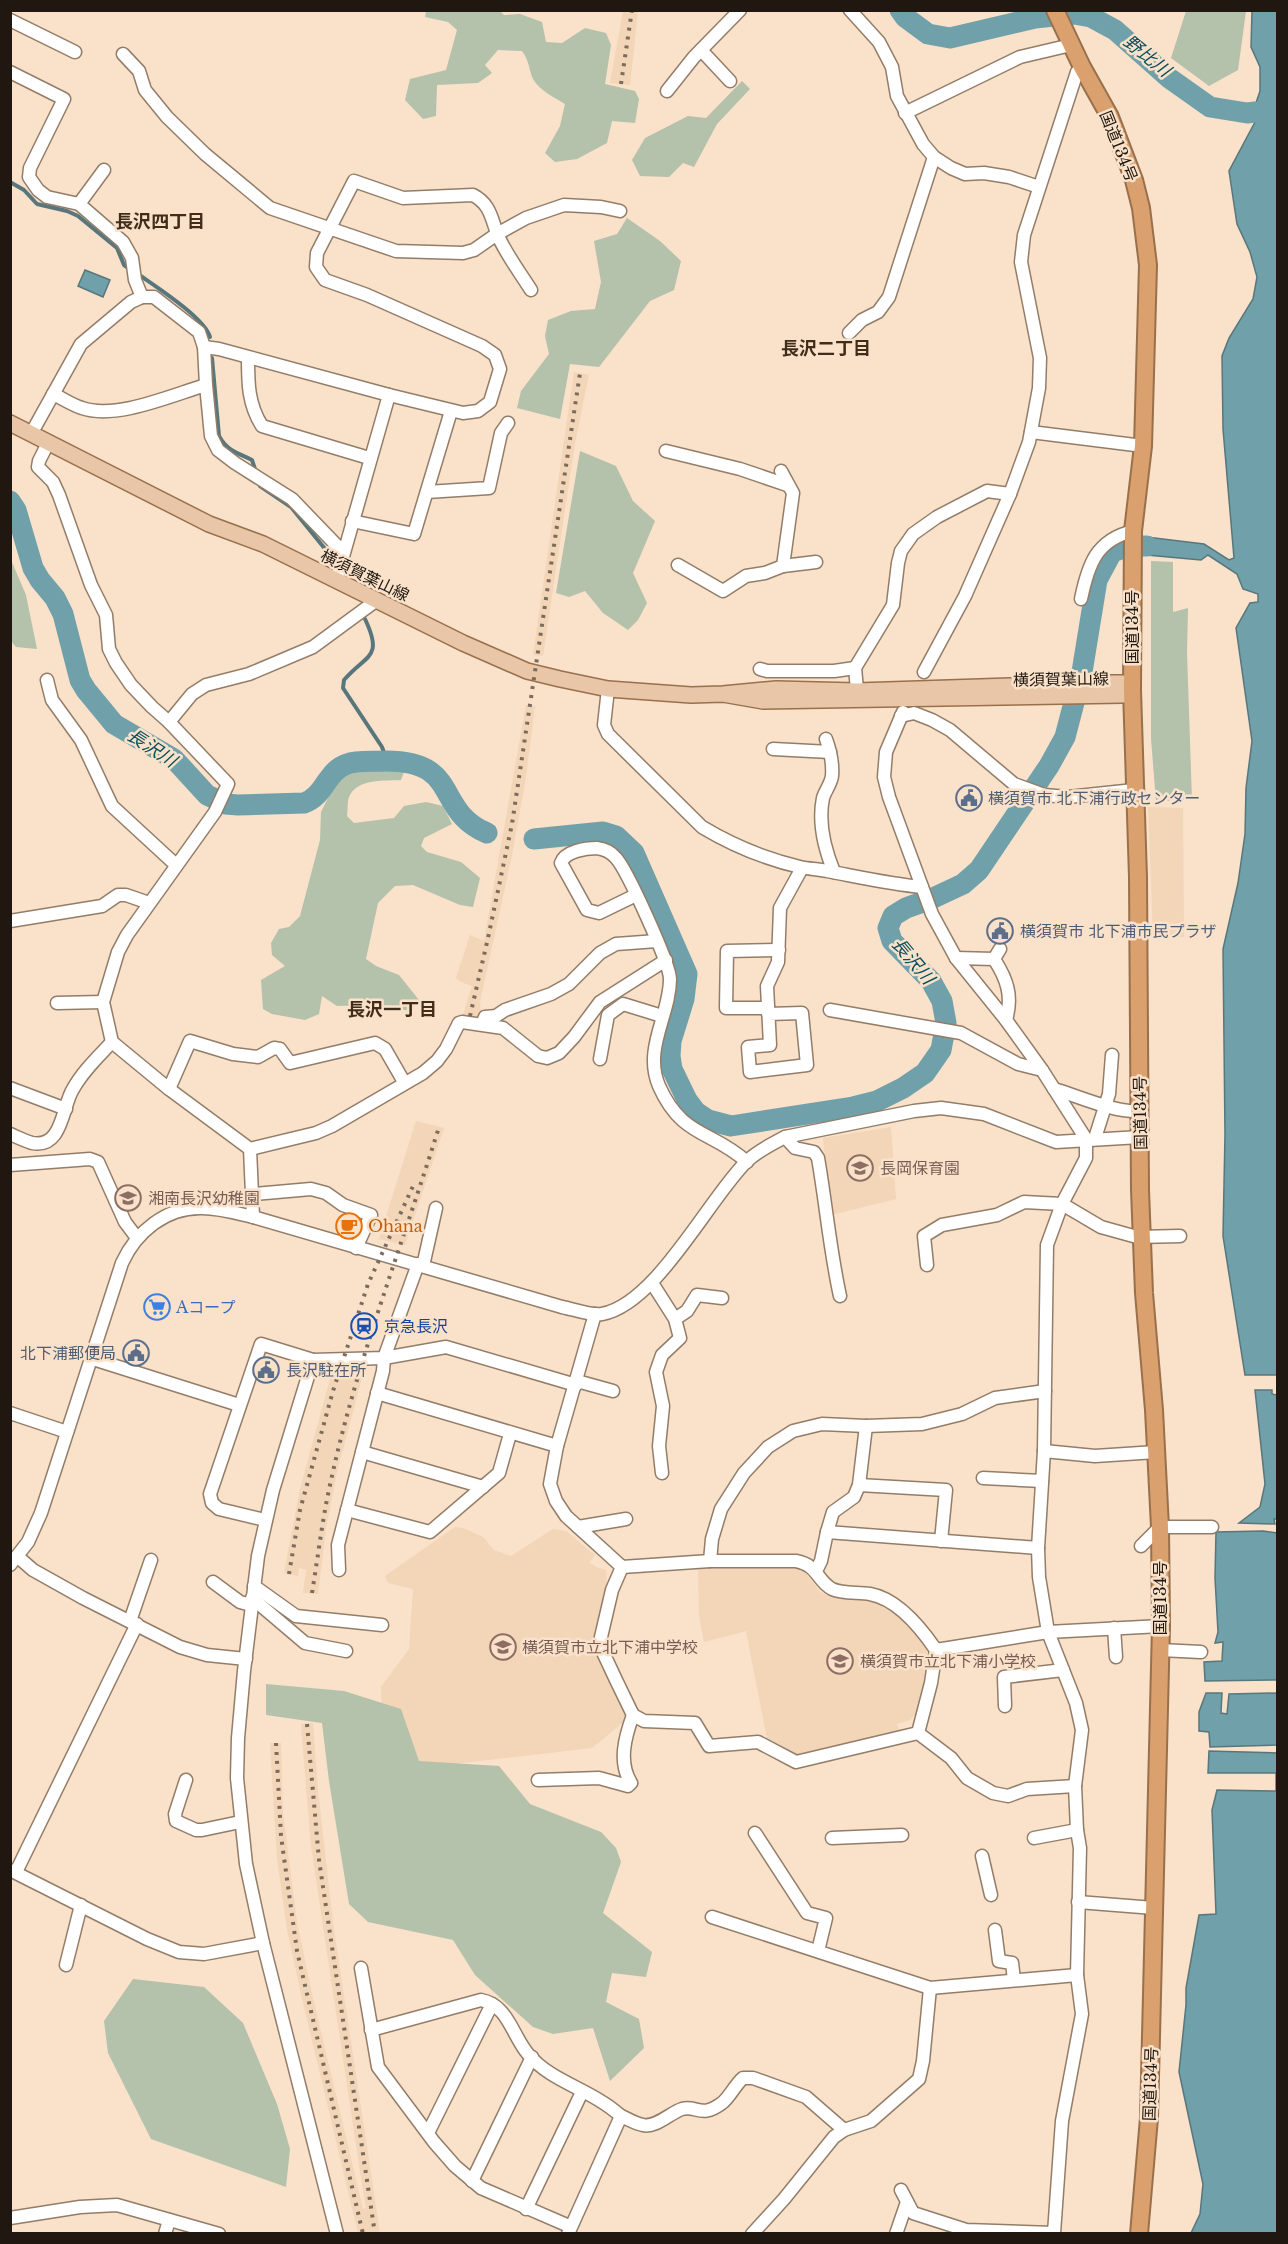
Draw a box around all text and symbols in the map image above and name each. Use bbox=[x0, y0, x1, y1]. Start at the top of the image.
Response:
water label: 野比川 bbox=[1119, 30, 1176, 83]
street label: 国道134号 bbox=[1096, 108, 1142, 184]
district label: 長沢四丁目 bbox=[115, 211, 205, 233]
district label: 長沢二丁目 bbox=[781, 338, 871, 360]
street label: 横須賀葉山線 bbox=[317, 545, 413, 605]
street label: 国道134号 bbox=[1122, 590, 1142, 664]
street label: 横須賀葉山線 bbox=[1013, 668, 1109, 690]
water label: 長沢川 bbox=[123, 724, 182, 773]
public building icon: 横須賀市 北下浦行政センター bbox=[954, 783, 984, 813]
place label: 横須賀市 北下浦行政センター bbox=[988, 788, 1201, 808]
public building icon: 横須賀市 北下浦市民プラザ bbox=[985, 916, 1015, 946]
place label: 横須賀市 北下浦市民プラザ bbox=[1020, 921, 1217, 941]
water label: 長沢川 bbox=[887, 933, 940, 990]
district label: 長沢一丁目 bbox=[347, 999, 437, 1021]
street label: 国道134号 bbox=[1129, 1076, 1151, 1150]
school or university icon: 長岡保育園 bbox=[845, 1153, 875, 1183]
place label: 長岡保育園 bbox=[880, 1158, 960, 1178]
school or university icon: 湘南長沢幼稚園 bbox=[113, 1183, 143, 1213]
place label: 湘南長沢幼稚園 bbox=[148, 1188, 260, 1208]
cafe icon: Ohana bbox=[334, 1211, 364, 1241]
place label: Ohana bbox=[368, 1216, 423, 1236]
supermarket icon: Aコープ bbox=[142, 1292, 172, 1322]
place label: Aコープ bbox=[175, 1297, 235, 1317]
station icon: 京急長沢 bbox=[349, 1311, 379, 1341]
place label: 京急長沢 bbox=[384, 1316, 448, 1336]
public building icon: 北下浦郵便局 bbox=[121, 1338, 151, 1368]
place label: 北下浦郵便局 bbox=[20, 1343, 116, 1363]
public building icon: 長沢駐在所 bbox=[251, 1355, 281, 1385]
place label: 長沢駐在所 bbox=[286, 1360, 366, 1380]
street label: 国道134号 bbox=[1150, 1561, 1170, 1635]
school or university icon: 横須賀市立北下浦中学校 bbox=[488, 1632, 518, 1662]
place label: 横須賀市立北下浦中学校 bbox=[522, 1637, 698, 1657]
school or university icon: 横須賀市立北下浦小学校 bbox=[825, 1646, 855, 1676]
place label: 横須賀市立北下浦小学校 bbox=[860, 1651, 1036, 1671]
street label: 国道134号 bbox=[1139, 2046, 1161, 2122]

